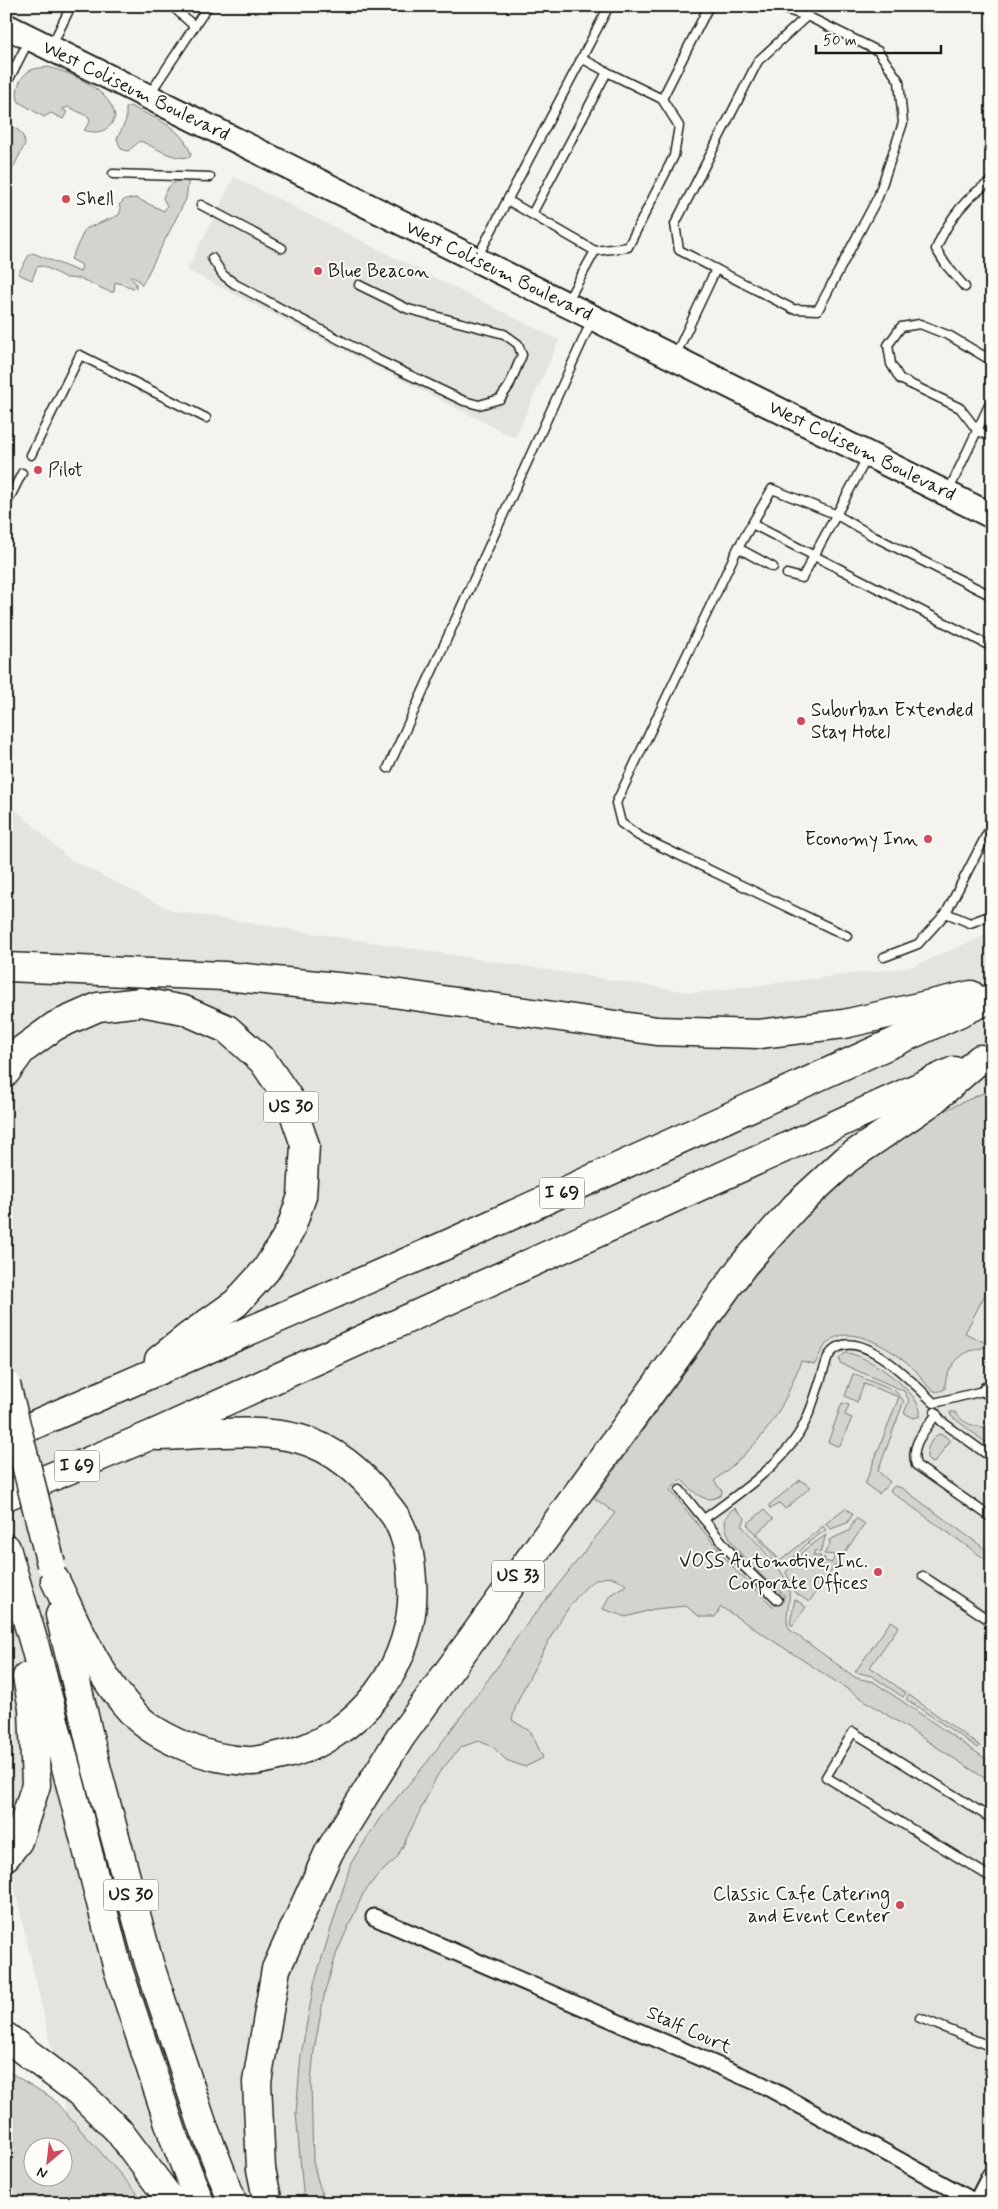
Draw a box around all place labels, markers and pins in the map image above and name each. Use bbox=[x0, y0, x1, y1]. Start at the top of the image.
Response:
place label: Shell bbox=[76, 187, 114, 212]
marker: Shell bbox=[60, 193, 72, 205]
place label: Blue Beacon bbox=[328, 259, 429, 284]
marker: Blue Beacon bbox=[312, 265, 324, 277]
place label: Pilot bbox=[48, 458, 83, 483]
marker: Pilot bbox=[32, 464, 44, 476]
place label: Suburban Extended Stay Hotel bbox=[811, 698, 974, 745]
marker: Suburban Extended Stay Hotel bbox=[795, 715, 807, 727]
place label: Economy Inn bbox=[805, 827, 918, 853]
marker: Economy Inn bbox=[922, 833, 934, 845]
place label: VOSS Automotive, Inc. Corporate Offices bbox=[679, 1549, 868, 1596]
marker: VOSS Automotive, Inc. Corporate Offices bbox=[872, 1566, 884, 1578]
place label: Classic Cafe Catering and Event Center bbox=[713, 1882, 890, 1929]
marker: Classic Cafe Catering and Event Center bbox=[894, 1899, 906, 1911]

